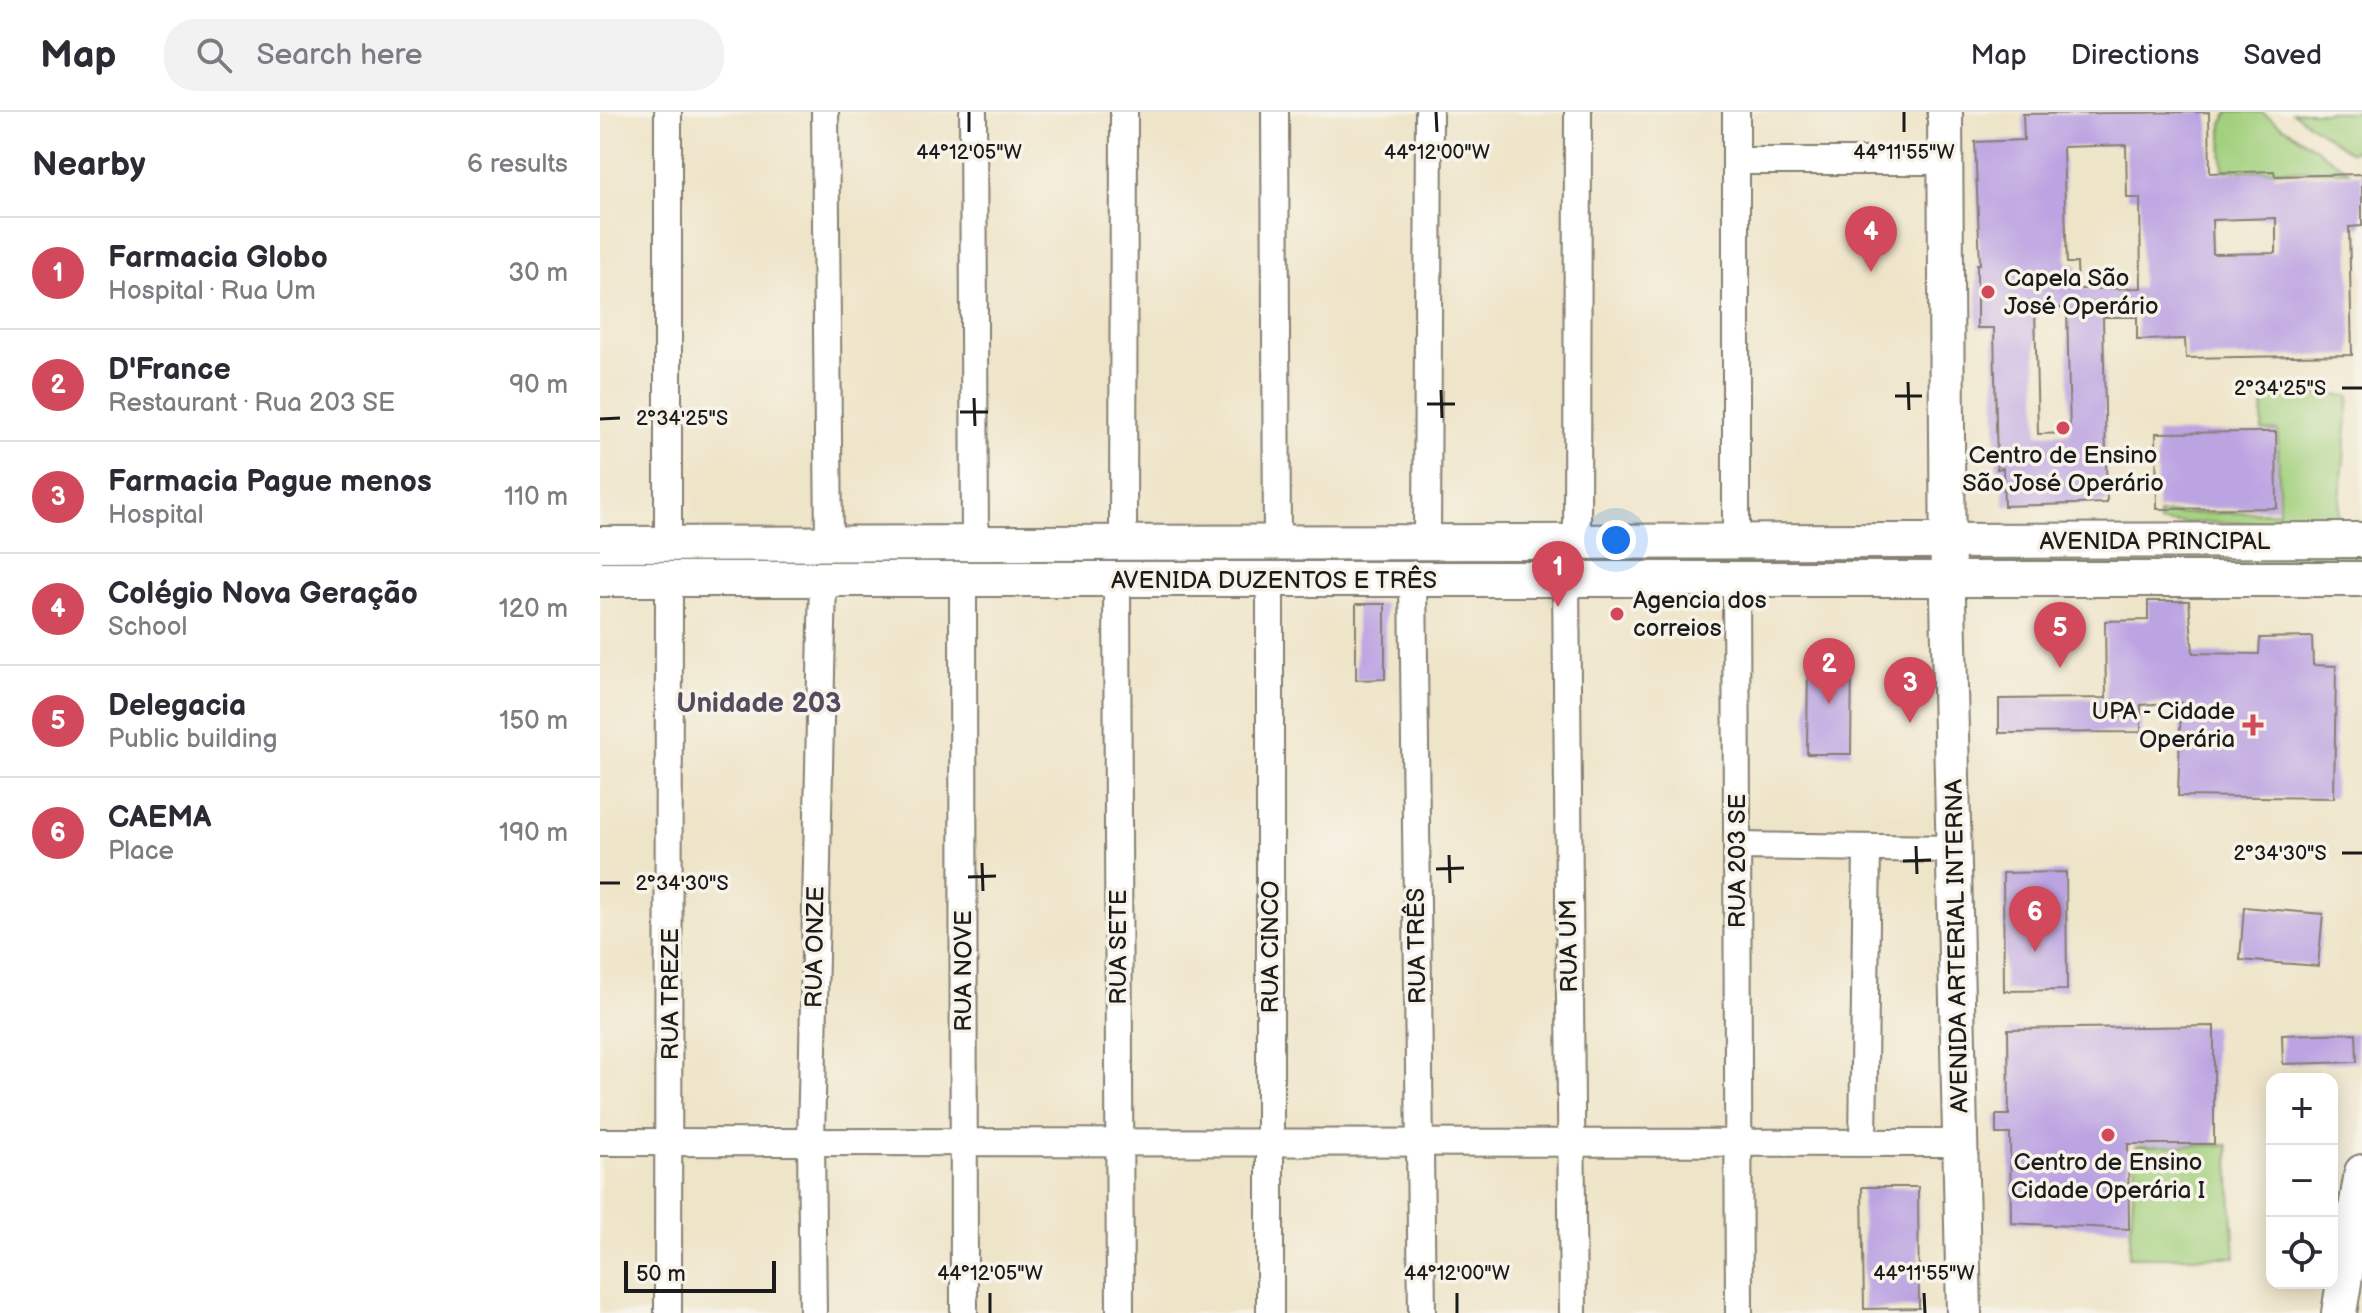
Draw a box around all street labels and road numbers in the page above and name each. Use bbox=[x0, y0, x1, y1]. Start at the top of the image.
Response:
street label: AVENIDA PRINCIPAL bbox=[2040, 527, 2271, 556]
street label: AVENIDA DUZENTOS E TRÊS bbox=[1111, 565, 1437, 595]
street label: AVENIDA ARTERIAL INTERNA bbox=[1940, 779, 1974, 1113]
street label: RUA 203 SE bbox=[1723, 794, 1752, 928]
street label: RUA CINCO bbox=[1256, 880, 1285, 1014]
street label: RUA ONZE bbox=[799, 886, 831, 1008]
street label: RUA TRÊS bbox=[1400, 888, 1433, 1004]
street label: RUA SETE bbox=[1104, 889, 1133, 1005]
street label: RUA UM bbox=[1554, 899, 1584, 993]
street label: RUA NOVE bbox=[949, 910, 978, 1032]
street label: RUA TREZE bbox=[656, 928, 685, 1060]

